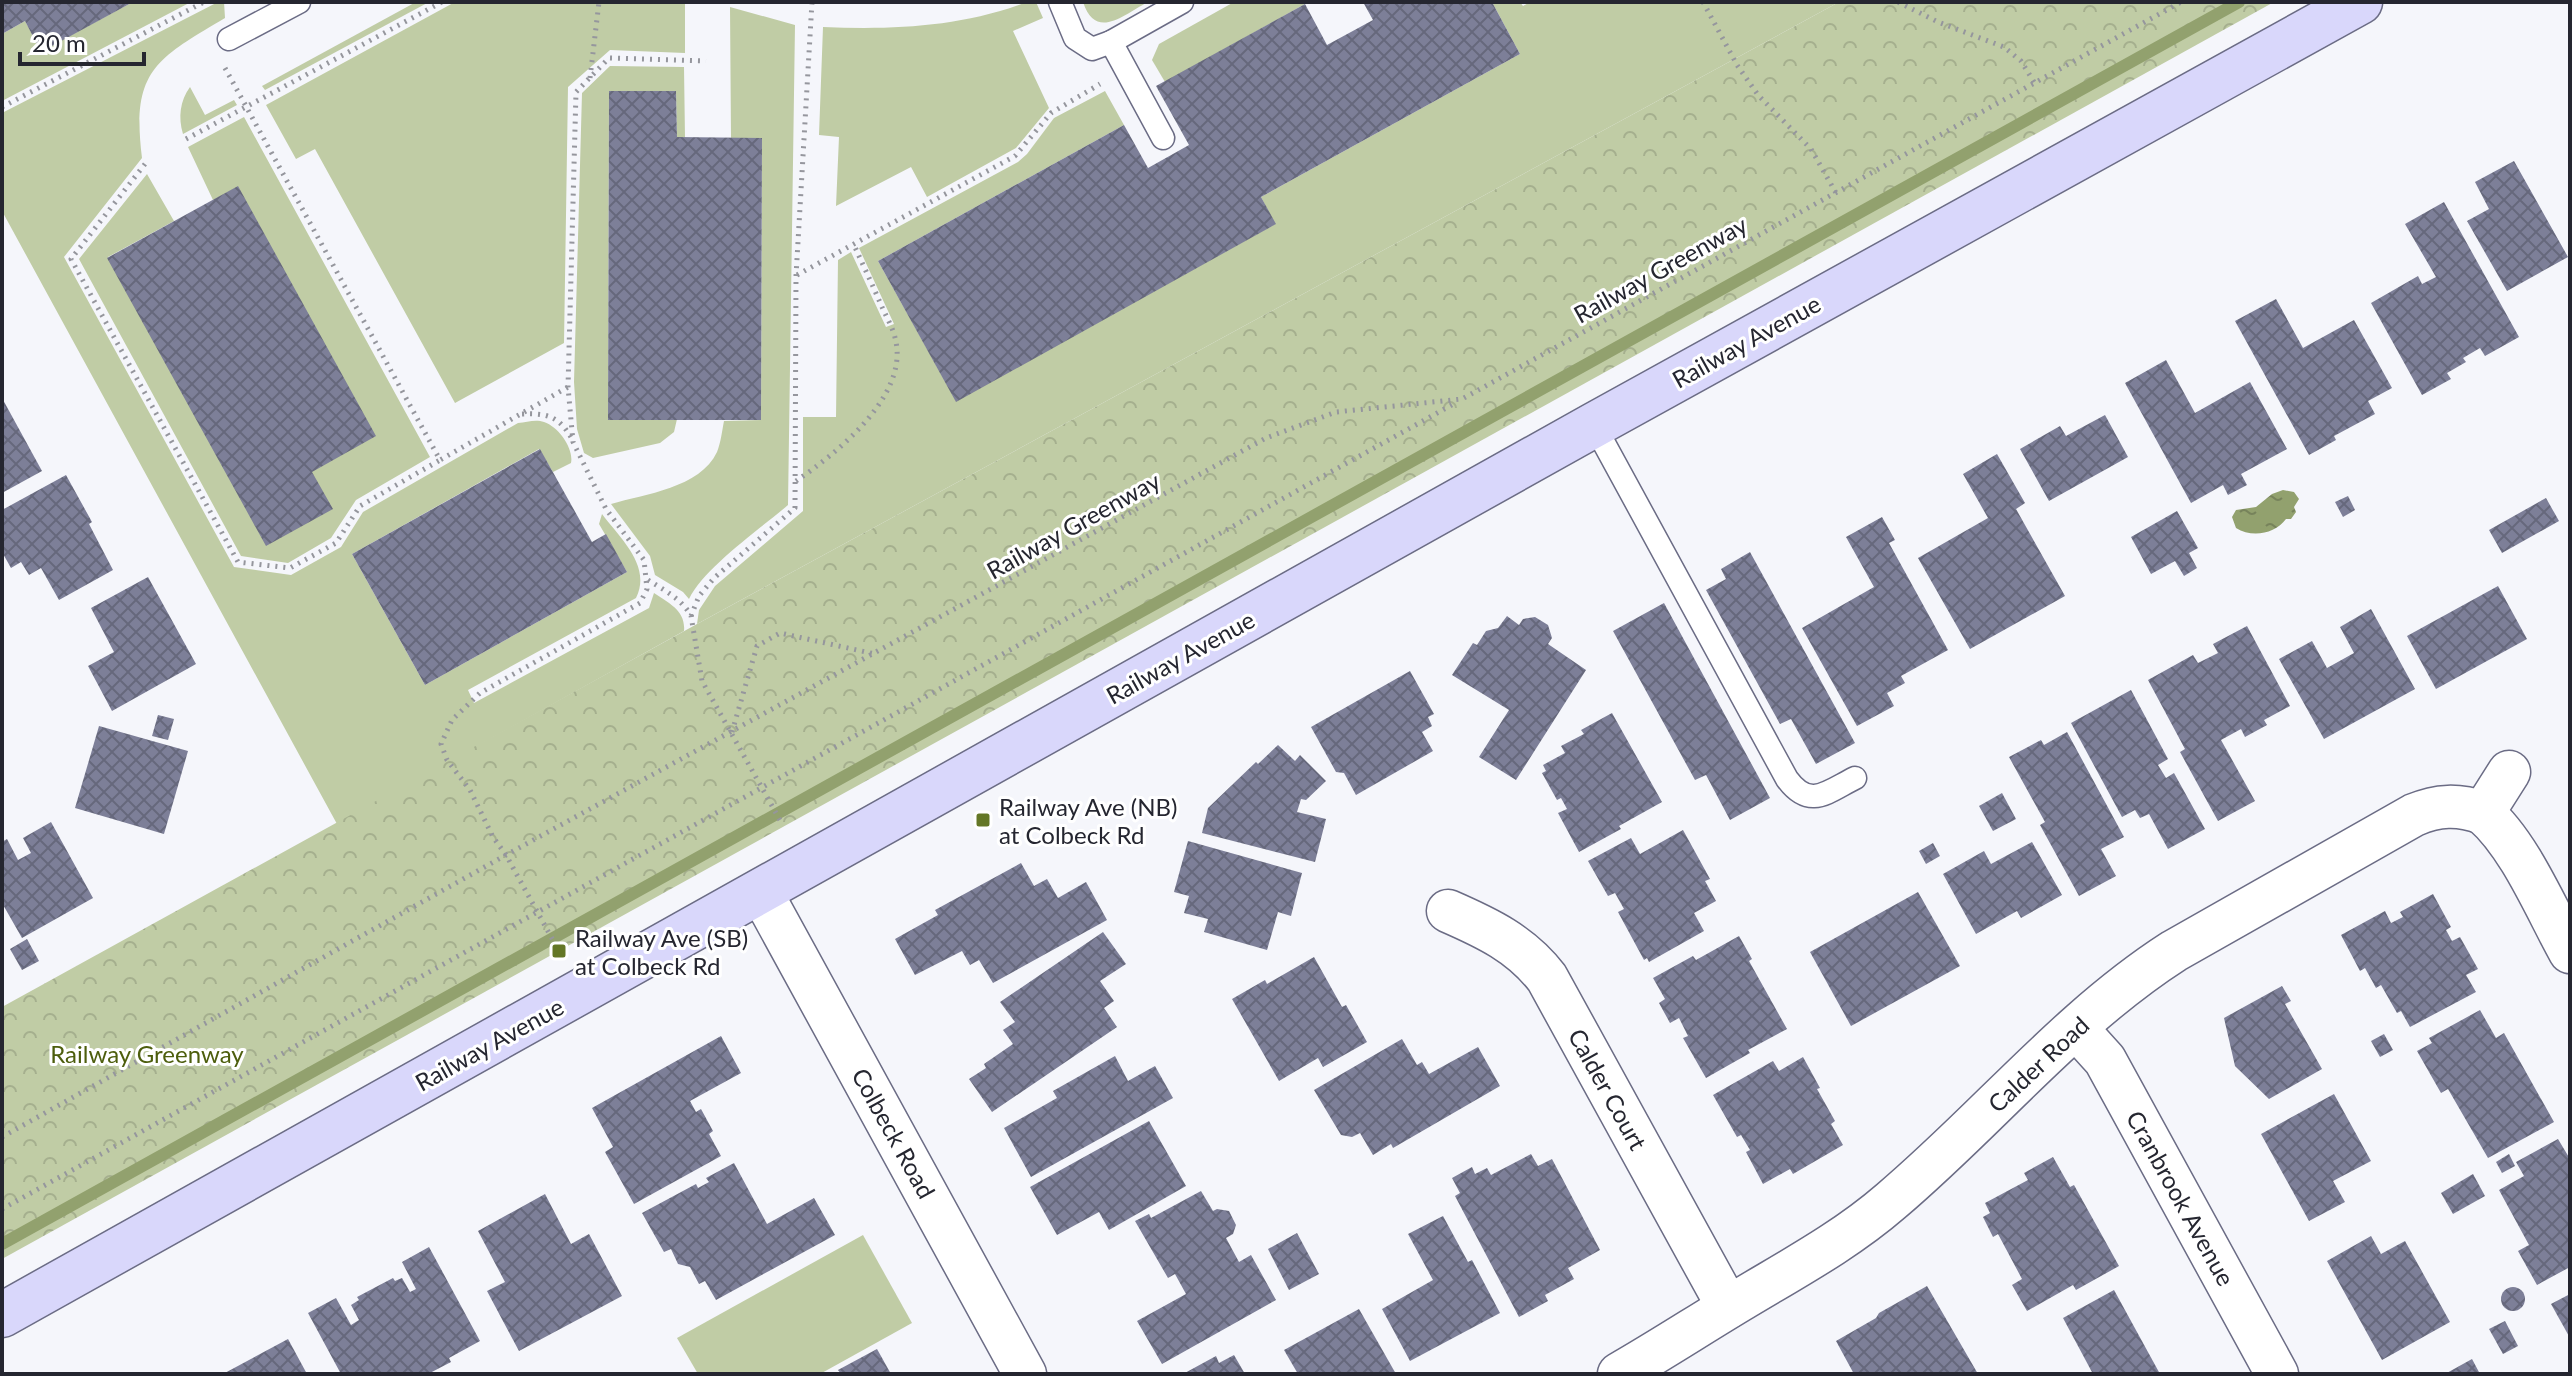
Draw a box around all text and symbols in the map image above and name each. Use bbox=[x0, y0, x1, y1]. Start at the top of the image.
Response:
scale bar bbox=[20, 16, 144, 66]
text: 20 m bbox=[32, 28, 86, 57]
street label: Railway Greenway bbox=[1568, 209, 1752, 329]
street label: Railway Avenue bbox=[1667, 288, 1825, 394]
street label: Railway Greenway bbox=[981, 465, 1165, 585]
street label: Railway Avenue bbox=[1101, 604, 1259, 710]
place label: Railway Ave (NB) at Colbeck Rd bbox=[999, 792, 1178, 849]
marker: Railway Ave (NB) at Colbeck Rd bbox=[974, 811, 992, 829]
place label: Railway Ave (SB) at Colbeck Rd bbox=[575, 923, 748, 980]
marker: Railway Ave (SB) at Colbeck Rd bbox=[550, 942, 568, 960]
street label: Railway Avenue bbox=[410, 991, 568, 1097]
street label: Calder Road bbox=[1982, 1010, 2094, 1118]
street label: Calder Court bbox=[1563, 1023, 1653, 1155]
park label: Railway Greenway bbox=[50, 1039, 244, 1068]
street label: Colbeck Road bbox=[846, 1063, 942, 1203]
street label: Cranbrook Avenue bbox=[2121, 1105, 2241, 1291]

